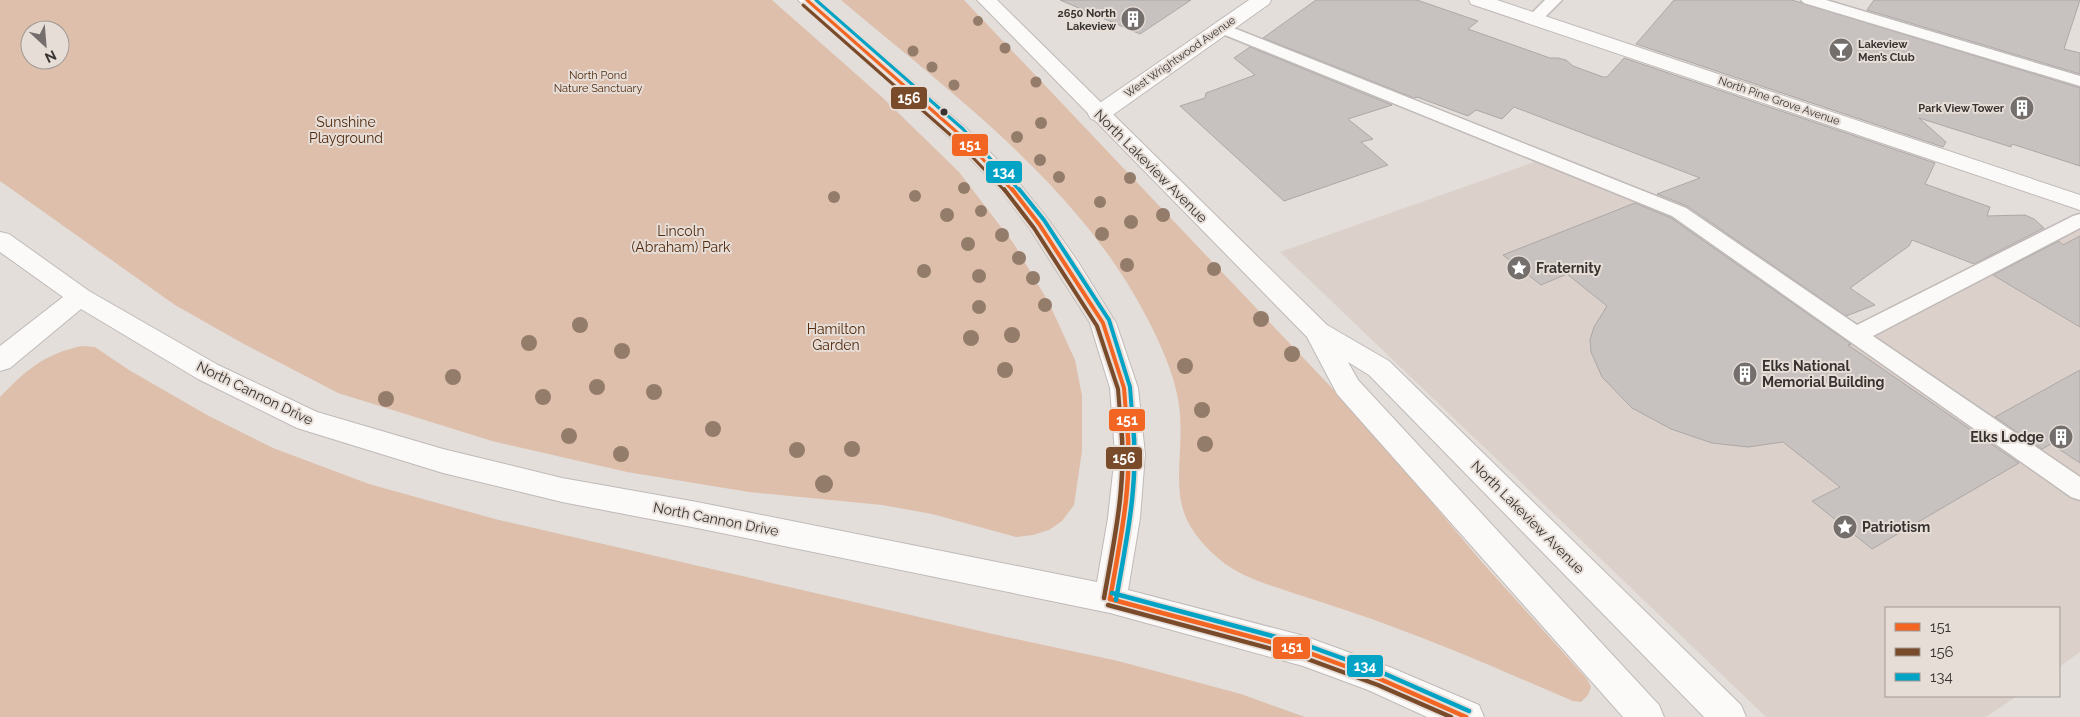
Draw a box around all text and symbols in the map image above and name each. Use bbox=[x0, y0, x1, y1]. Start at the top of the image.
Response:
building icon: 2650 North Lakeview bbox=[1120, 6, 1146, 32]
place label: 2650 North Lakeview bbox=[1058, 7, 1117, 33]
street label: West Wrightwood Avenue bbox=[1122, 13, 1238, 100]
north arrow bbox=[20, 20, 70, 70]
bar icon: Lakeview Men’s Club bbox=[1828, 37, 1854, 63]
place label: Lakeview Men’s Club bbox=[1858, 38, 1915, 64]
text: N bbox=[42, 47, 59, 66]
park label: North Pond Nature Sanctuary bbox=[554, 69, 642, 95]
street label: North Pine Grove Avenue bbox=[1717, 74, 1842, 128]
line badge: 156 bbox=[890, 86, 928, 110]
text: 156 bbox=[897, 90, 921, 106]
building icon: Park View Tower bbox=[2009, 95, 2035, 121]
place label: Park View Tower bbox=[1918, 102, 2005, 115]
street label: North Lakeview Avenue bbox=[1091, 106, 1211, 226]
unlabelled marker bbox=[939, 107, 949, 117]
park label: Sunshine Playground bbox=[309, 114, 383, 146]
line badge: 151 bbox=[951, 133, 989, 157]
text: 151 bbox=[959, 137, 981, 153]
line badge: 134 bbox=[985, 160, 1023, 184]
text: 134 bbox=[993, 164, 1015, 180]
park label: Lincoln (Abraham) Park bbox=[632, 223, 731, 255]
place icon: Fraternity bbox=[1506, 255, 1532, 281]
place label: Fraternity bbox=[1536, 260, 1601, 276]
park label: Hamilton Garden bbox=[807, 321, 865, 353]
street label: North Cannon Drive bbox=[194, 358, 316, 428]
place label: Elks National Memorial Building bbox=[1762, 358, 1885, 390]
building icon: Elks National Memorial Building bbox=[1732, 361, 1758, 387]
line badge: 151 bbox=[1108, 408, 1146, 432]
text: 151 bbox=[1116, 412, 1138, 428]
building icon: Elks Lodge bbox=[2048, 424, 2074, 450]
place label: Elks Lodge bbox=[1970, 429, 2045, 445]
line badge: 156 bbox=[1105, 446, 1143, 470]
text: 156 bbox=[1112, 450, 1136, 466]
street label: North Lakeview Avenue bbox=[1468, 457, 1588, 577]
street label: North Cannon Drive bbox=[652, 499, 780, 539]
place icon: Patriotism bbox=[1832, 514, 1858, 540]
place label: Patriotism bbox=[1862, 519, 1930, 535]
legend bbox=[1885, 607, 2060, 697]
text: 151 bbox=[1930, 618, 1952, 636]
line badge: 151 bbox=[1272, 636, 1311, 660]
text: 151 bbox=[1281, 639, 1303, 655]
text: 156 bbox=[1930, 643, 1954, 661]
line badge: 134 bbox=[1346, 654, 1384, 678]
text: 134 bbox=[1354, 658, 1376, 674]
text: 134 bbox=[1930, 668, 1953, 686]

